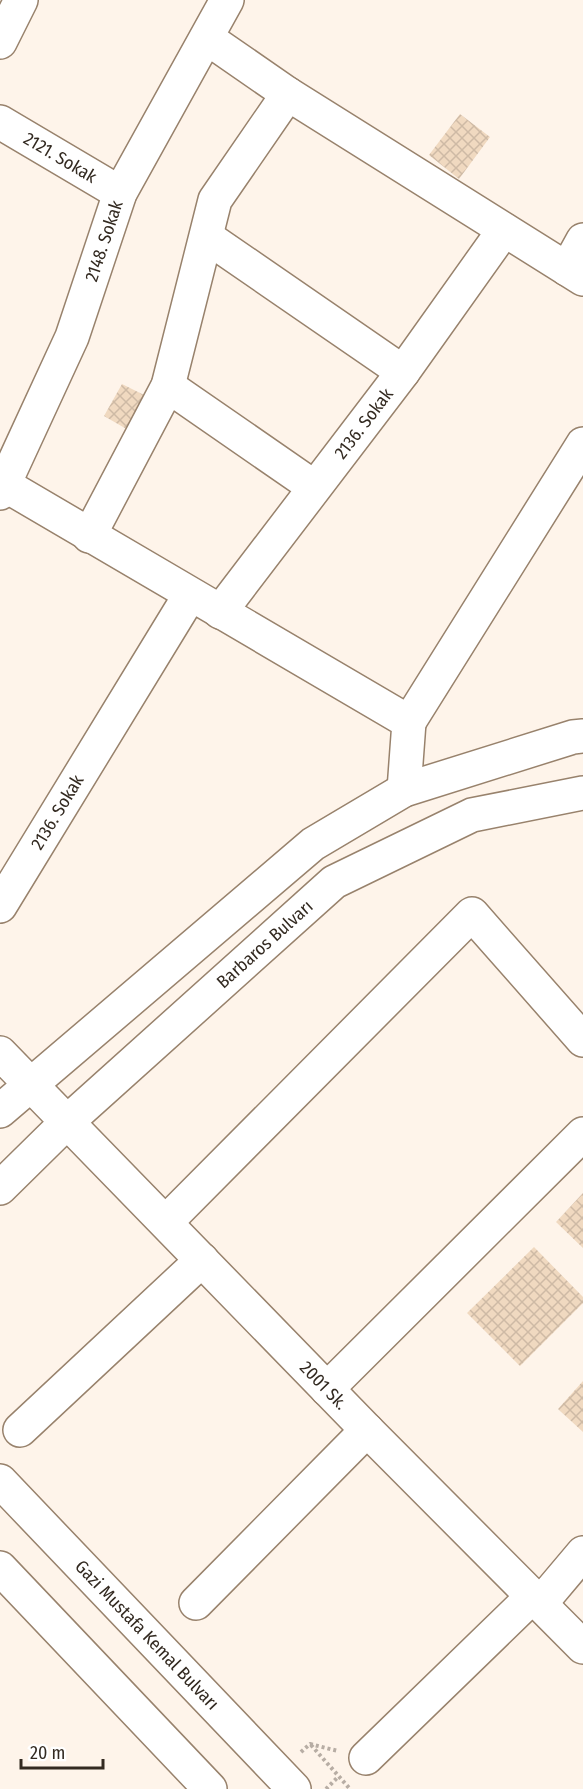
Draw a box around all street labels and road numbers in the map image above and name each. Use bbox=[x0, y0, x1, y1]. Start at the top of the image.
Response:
street label: 2121. Sokak bbox=[20, 128, 101, 188]
street label: 2148. Sokak bbox=[80, 197, 128, 284]
street label: 2136. Sokak bbox=[330, 383, 398, 463]
street label: 2136. Sokak bbox=[26, 770, 89, 853]
street label: Barbaros Bulvarı bbox=[212, 895, 317, 993]
street label: 2001 Sk. bbox=[295, 1357, 352, 1414]
street label: Gazi Mustafa Kemal Bulvarı bbox=[70, 1556, 224, 1715]

